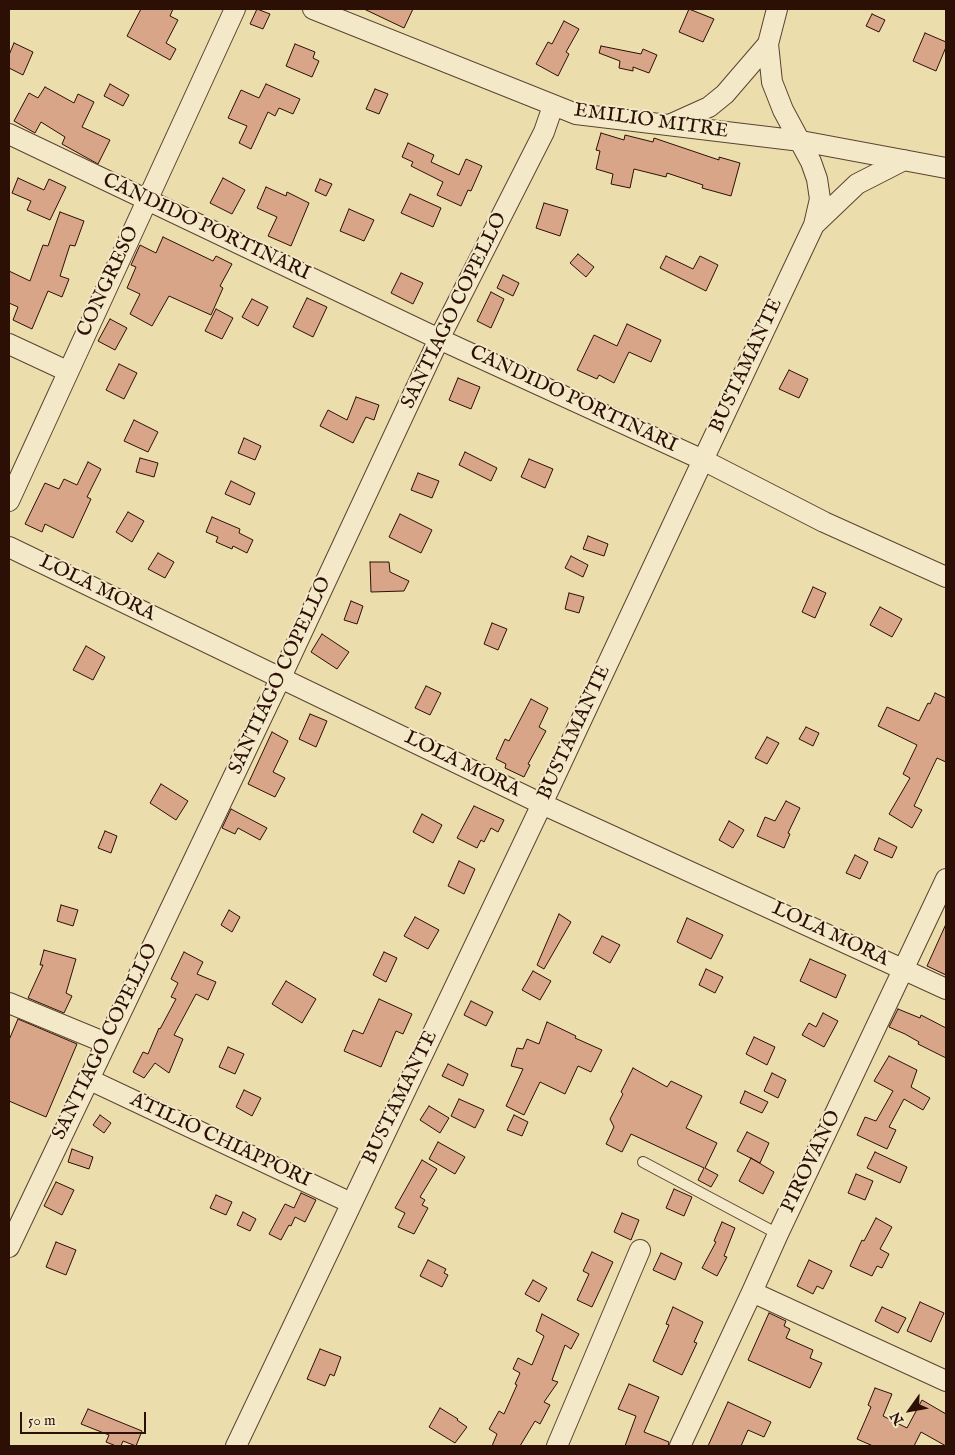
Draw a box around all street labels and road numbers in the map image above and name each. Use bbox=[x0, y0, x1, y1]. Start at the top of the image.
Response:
street label: EMILIO MITRE bbox=[572, 99, 730, 145]
street label: CANDIDO PORTINARI bbox=[98, 169, 314, 287]
street label: SANTIAGO COPELLO bbox=[397, 209, 513, 413]
street label: CONGRESO bbox=[73, 223, 145, 341]
street label: BUSTAMANTE bbox=[705, 295, 789, 437]
street label: CANDIDO PORTINARI bbox=[465, 341, 681, 459]
street label: LOLA MORA bbox=[35, 551, 159, 627]
street label: SANTIAGO COPELLO bbox=[225, 573, 337, 779]
street label: BUSTAMANTE bbox=[533, 662, 617, 804]
street label: LOLA MORA bbox=[400, 727, 524, 803]
street label: LOLA MORA bbox=[768, 897, 892, 973]
street label: SANTIAGO COPELLO bbox=[48, 940, 164, 1144]
street label: BUSTAMANTE bbox=[358, 1027, 444, 1169]
street label: ATILIO CHIAPPORI bbox=[126, 1089, 314, 1193]
street label: PIROVANO bbox=[777, 1107, 847, 1217]

